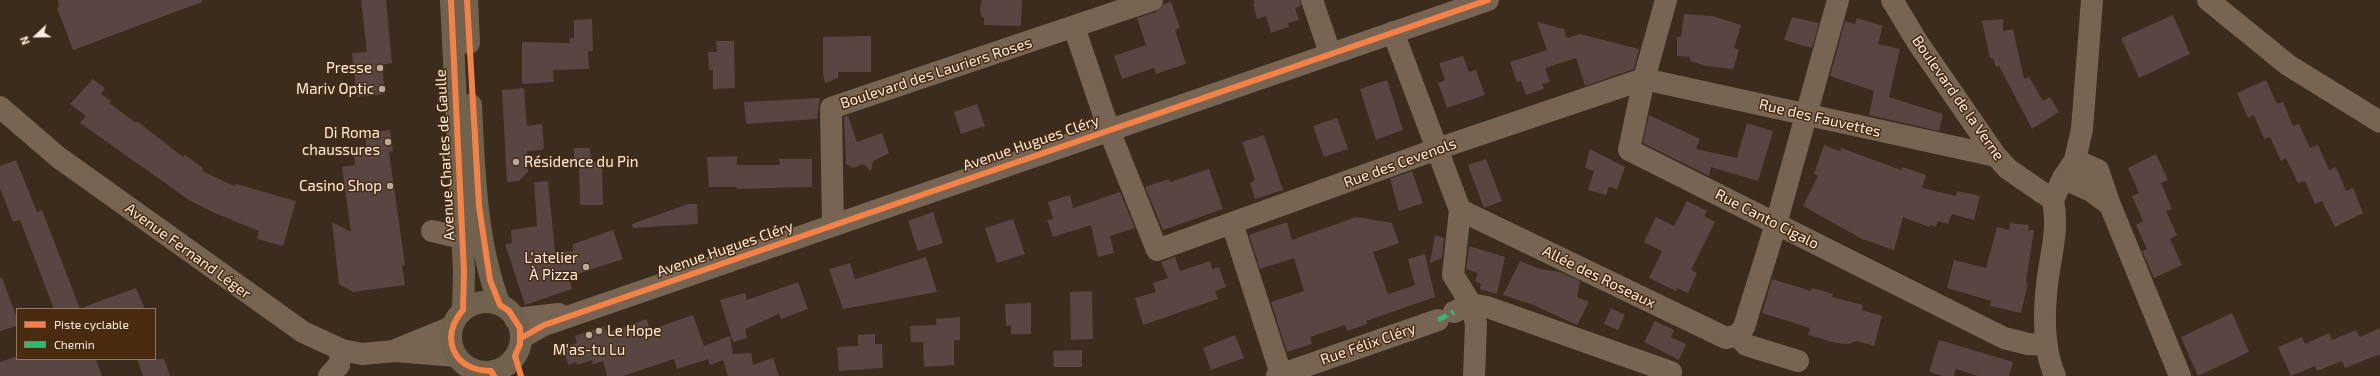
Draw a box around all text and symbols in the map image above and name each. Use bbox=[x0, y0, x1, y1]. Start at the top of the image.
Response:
north arrow bbox=[16, 16, 56, 56]
street label: Boulevard de la Verne bbox=[1908, 32, 2008, 164]
street label: Boulevard des Lauriers Roses bbox=[838, 33, 1034, 113]
text: N bbox=[17, 35, 32, 47]
place label: Presse bbox=[326, 59, 372, 77]
marker: Presse bbox=[375, 63, 385, 73]
street label: Avenue Charles de Gaulle bbox=[432, 69, 458, 241]
place label: Mariv Optic bbox=[296, 80, 374, 98]
marker: Mariv Optic bbox=[377, 84, 387, 94]
street label: Rue des Fauvettes bbox=[1757, 95, 1883, 141]
street label: Avenue Hugues Cléry bbox=[960, 111, 1102, 175]
place label: Di Roma chaussures bbox=[302, 124, 380, 159]
street label: Rue des Cevenols bbox=[1341, 134, 1459, 192]
marker: Di Roma chaussures bbox=[383, 137, 393, 147]
place label: Résidence du Pin bbox=[524, 153, 638, 171]
marker: Résidence du Pin bbox=[511, 157, 521, 167]
place label: Casino Shop bbox=[299, 177, 382, 195]
marker: Casino Shop bbox=[385, 181, 395, 191]
street label: Rue Canto Cigalo bbox=[1712, 185, 1822, 253]
street label: Avenue Fernand Léger bbox=[122, 199, 254, 303]
street label: Avenue Hugues Cléry bbox=[654, 217, 796, 281]
street label: Allée des Roseaux bbox=[1540, 242, 1658, 312]
place label: L'atelier À Pizza bbox=[524, 249, 578, 284]
marker: L'atelier À Pizza bbox=[581, 262, 591, 272]
legend bbox=[16, 308, 156, 360]
text: Piste cyclable bbox=[54, 317, 129, 331]
street label: Rue Félix Cléry bbox=[1318, 319, 1418, 369]
place label: Le Hope bbox=[607, 322, 661, 340]
marker: Le Hope bbox=[594, 326, 604, 336]
marker: M'as-tu Lu bbox=[584, 330, 594, 340]
text: Chemin bbox=[54, 337, 95, 351]
place label: M'as-tu Lu bbox=[553, 341, 625, 359]

